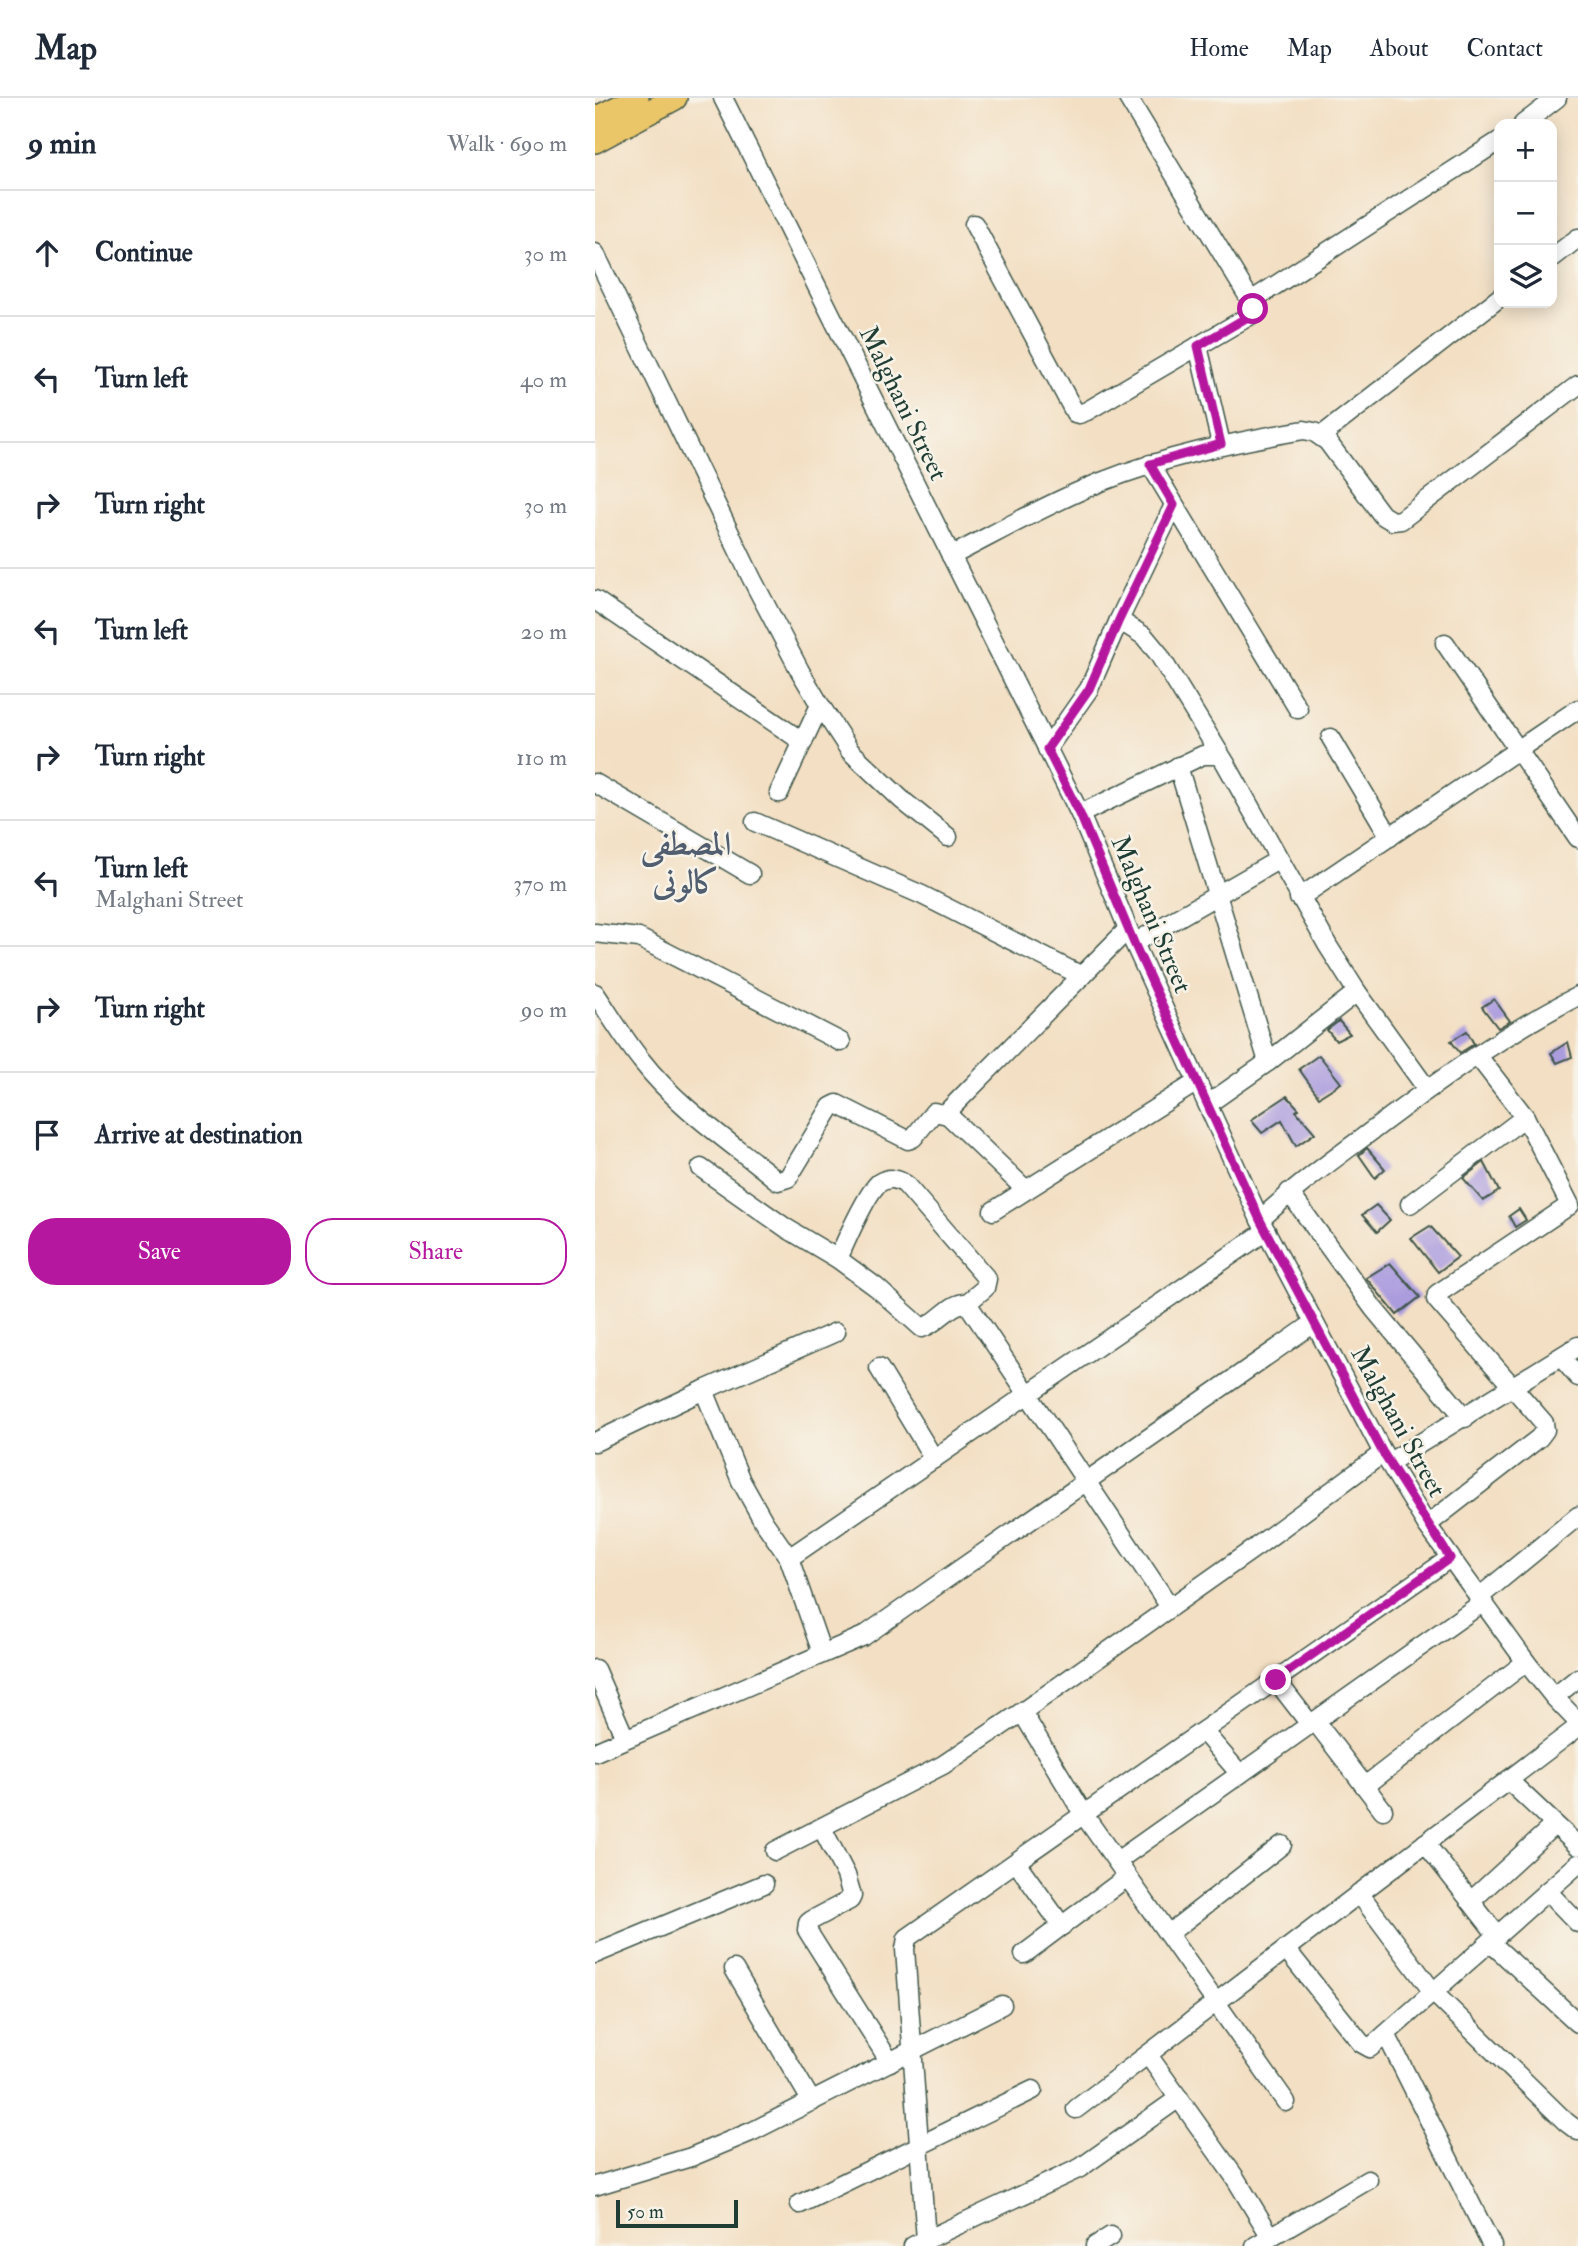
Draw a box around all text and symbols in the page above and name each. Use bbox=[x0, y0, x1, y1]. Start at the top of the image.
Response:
text: Map bbox=[35, 28, 97, 69]
text: Home bbox=[1189, 33, 1249, 64]
text: Map bbox=[1287, 33, 1332, 64]
text: About bbox=[1370, 33, 1429, 64]
text: Contact bbox=[1467, 33, 1543, 64]
map controls bbox=[1494, 119, 1557, 308]
button: + bbox=[1494, 119, 1557, 182]
text: 9 min bbox=[28, 125, 96, 162]
text: Walk · 690 m bbox=[447, 129, 567, 158]
button: − bbox=[1494, 182, 1557, 245]
icon: ahead bbox=[28, 234, 66, 272]
text: Continue bbox=[95, 237, 193, 269]
text: 30 m bbox=[524, 239, 567, 268]
button: layers bbox=[1494, 245, 1557, 308]
route start bbox=[1237, 293, 1268, 324]
street label: Malghani Street bbox=[852, 321, 954, 486]
icon: left bbox=[28, 360, 66, 398]
text: Turn left bbox=[95, 363, 188, 395]
text: 40 m bbox=[520, 365, 567, 394]
icon: right bbox=[28, 486, 66, 524]
text: Turn right bbox=[95, 489, 205, 521]
text: 30 m bbox=[524, 491, 567, 520]
icon: left bbox=[28, 612, 66, 650]
text: Turn left bbox=[95, 615, 188, 647]
text: 20 m bbox=[521, 617, 567, 646]
icon: right bbox=[28, 738, 66, 776]
text: Turn right bbox=[95, 741, 205, 773]
text: 110 m bbox=[516, 743, 567, 772]
district label: المصطفی کالونی bbox=[640, 824, 731, 903]
street label: Malghani Street bbox=[1104, 831, 1199, 998]
text: Turn left bbox=[95, 853, 188, 885]
icon: left bbox=[28, 864, 66, 902]
text: 370 m bbox=[513, 869, 567, 898]
text: Malghani Street bbox=[95, 885, 244, 914]
icon: right bbox=[28, 990, 66, 1028]
text: Turn right bbox=[95, 993, 205, 1025]
text: 90 m bbox=[521, 995, 567, 1024]
icon: arrive bbox=[28, 1116, 66, 1154]
text: Arrive at destination bbox=[95, 1119, 303, 1151]
button: Save bbox=[28, 1218, 291, 1285]
button: Share bbox=[305, 1218, 567, 1285]
street label: Malghani Street bbox=[1343, 1340, 1453, 1503]
route end bbox=[1260, 1664, 1291, 1695]
scale bar bbox=[616, 2197, 739, 2229]
text: 50 m bbox=[627, 2200, 664, 2224]

